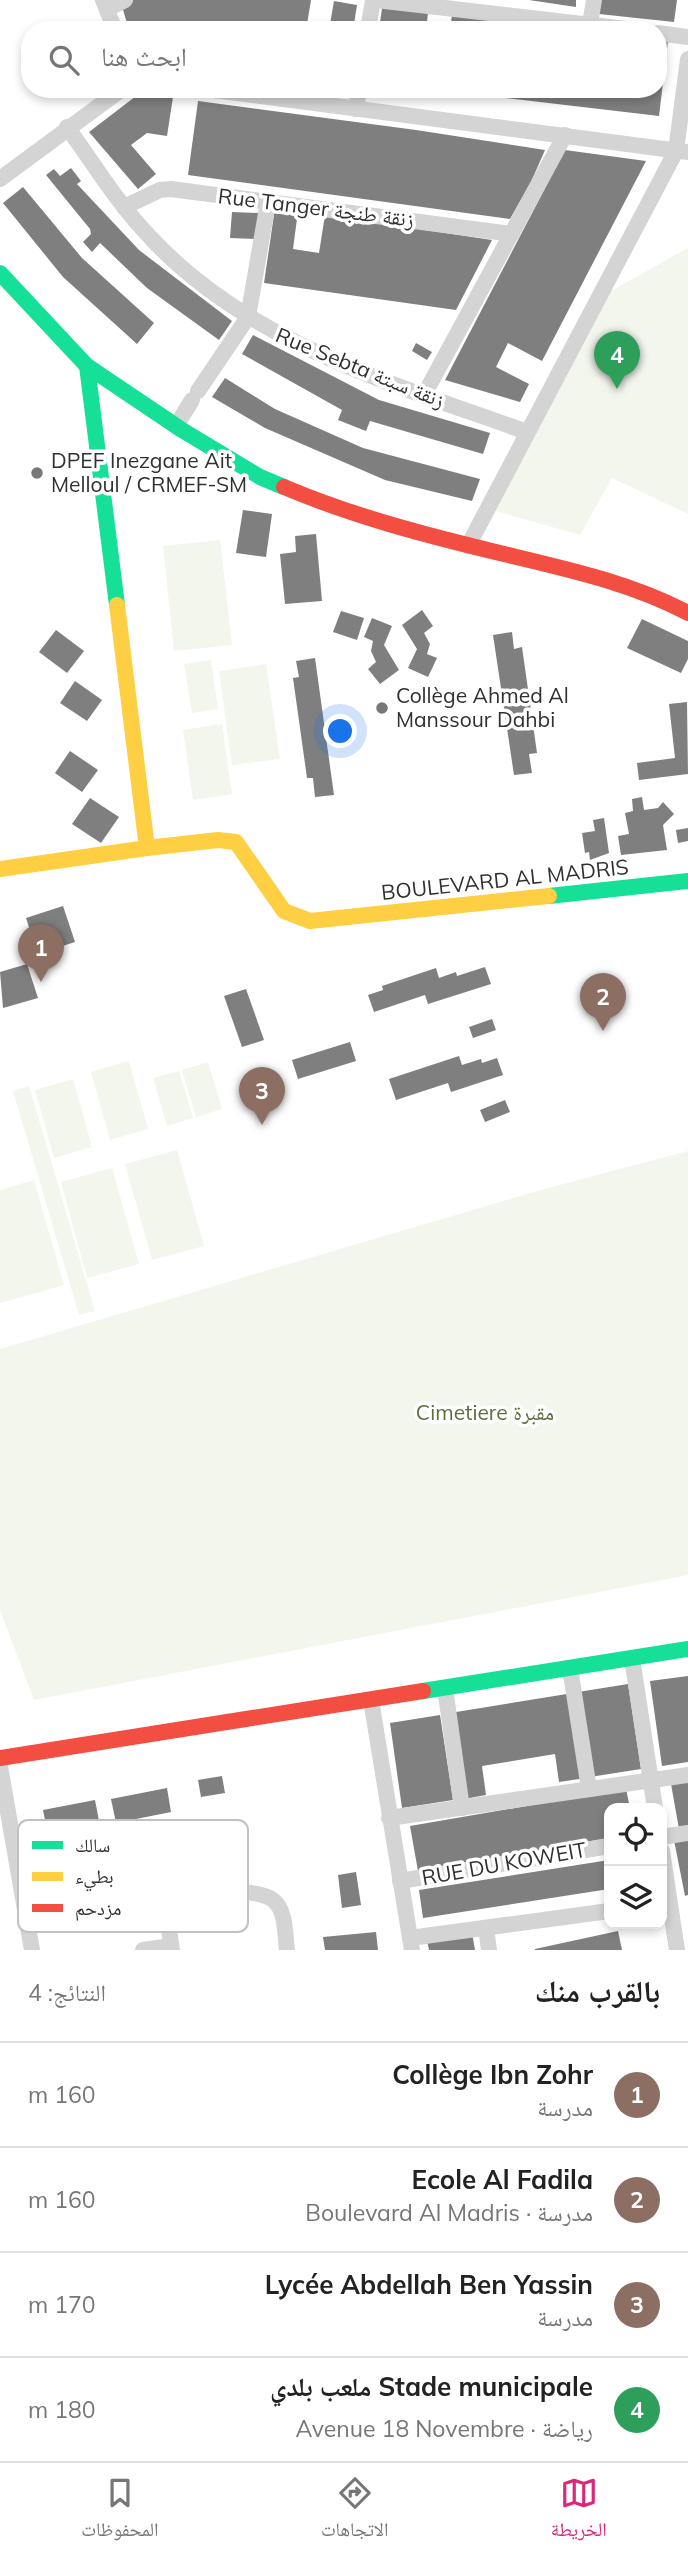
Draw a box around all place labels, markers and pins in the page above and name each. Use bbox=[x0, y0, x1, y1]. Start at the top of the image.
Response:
pin: 4 bbox=[594, 331, 640, 389]
place label: DPEF Inezgane Ait Melloul / CRMEF-SM bbox=[51, 447, 247, 497]
marker: DPEF Inezgane Ait Melloul / CRMEF-SM bbox=[29, 465, 45, 481]
place label: Collège Ahmed Al Manssour Dahbi bbox=[396, 682, 569, 732]
marker: Collège Ahmed Al Manssour Dahbi bbox=[374, 700, 390, 716]
pin: 1 bbox=[18, 924, 64, 982]
pin: 2 bbox=[580, 973, 626, 1031]
pin: 3 bbox=[239, 1067, 285, 1125]

